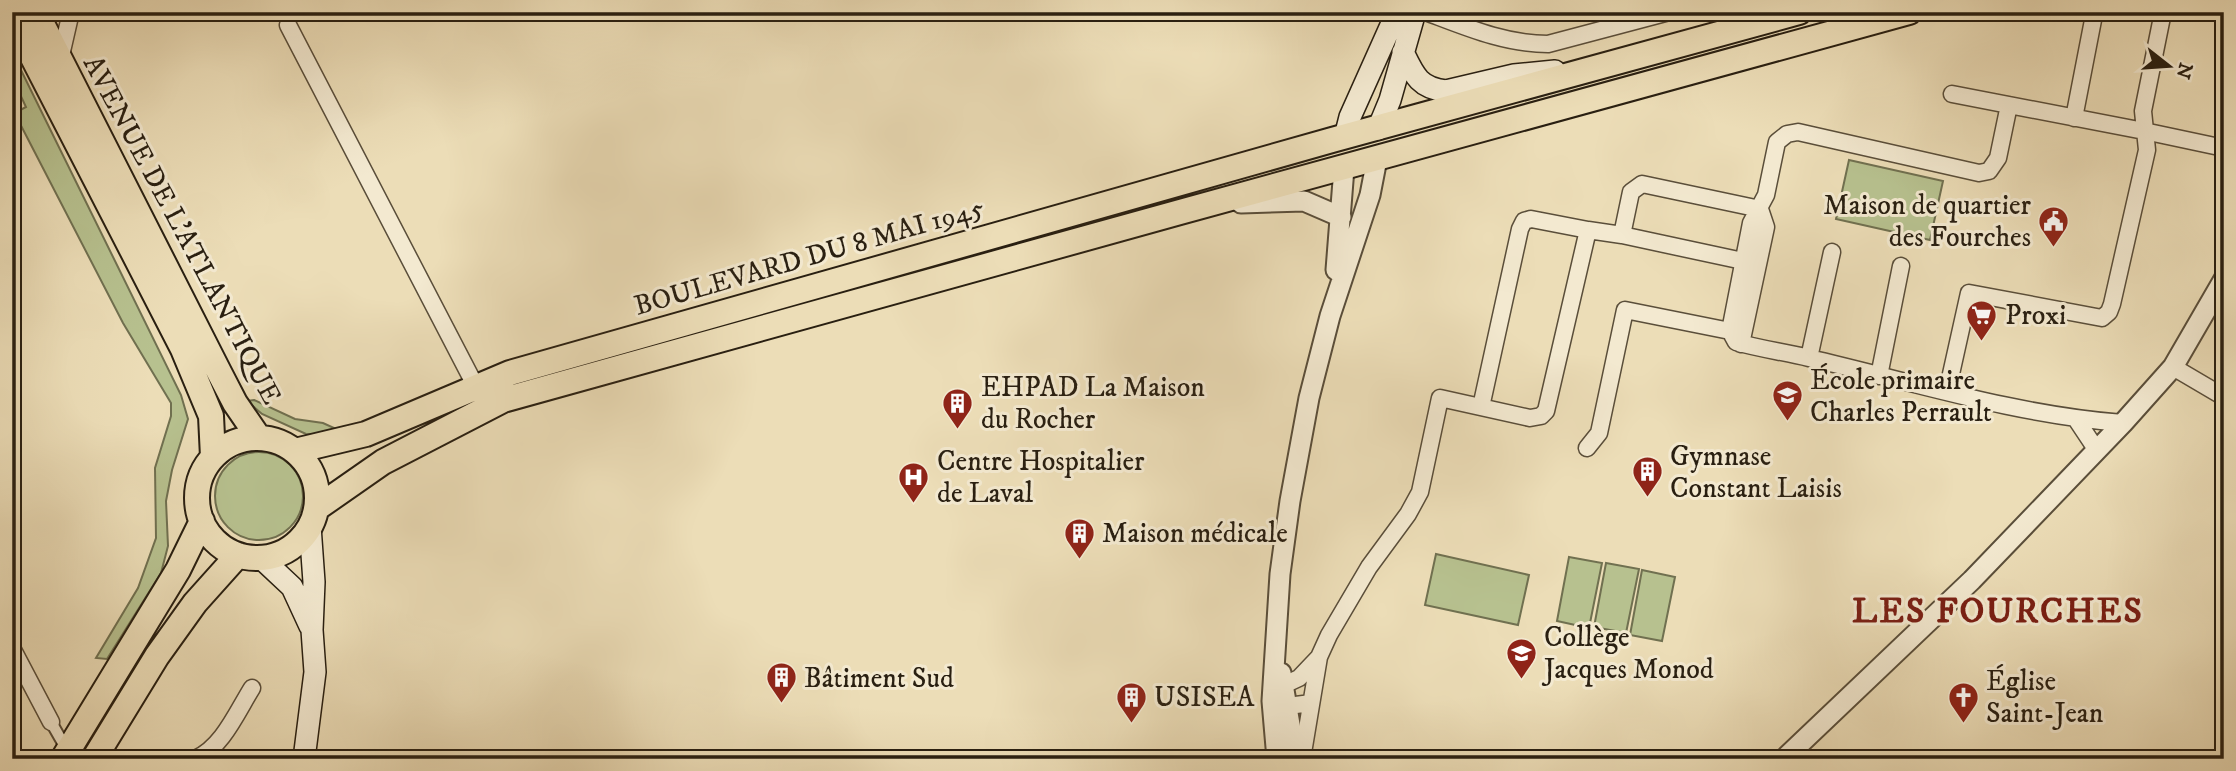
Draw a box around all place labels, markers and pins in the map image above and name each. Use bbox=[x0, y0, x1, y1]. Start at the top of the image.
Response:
place label: Maison de quartier des Fourches bbox=[1823, 188, 2032, 255]
public building icon: Maison de quartier des Fourches bbox=[2037, 204, 2071, 248]
supermarket icon: Proxi bbox=[1965, 298, 1999, 342]
place label: Proxi bbox=[2005, 298, 2066, 333]
place label: École primaire Charles Perrault bbox=[1810, 363, 1992, 430]
place label: EHPAD La Maison du Rocher bbox=[981, 370, 1205, 437]
school or university icon: École primaire Charles Perrault bbox=[1770, 379, 1804, 423]
building icon: EHPAD La Maison du Rocher bbox=[941, 386, 975, 430]
place label: Gymnase Constant Laisis bbox=[1670, 439, 1842, 506]
place label: Centre Hospitalier de Laval bbox=[937, 444, 1145, 511]
building icon: Gymnase Constant Laisis bbox=[1630, 455, 1664, 499]
hospital icon: Centre Hospitalier de Laval bbox=[897, 460, 931, 504]
building icon: Maison médicale bbox=[1062, 516, 1096, 560]
place label: Maison médicale bbox=[1102, 516, 1288, 551]
place label: Collège Jacques Monod bbox=[1541, 620, 1714, 687]
school or university icon: Collège Jacques Monod bbox=[1504, 636, 1538, 680]
building icon: Bâtiment Sud bbox=[764, 661, 798, 705]
place label: Bâtiment Sud bbox=[804, 661, 954, 696]
place label: Église Saint-Jean bbox=[1986, 664, 2104, 731]
building icon: USISEA bbox=[1114, 680, 1148, 724]
place label: USISEA bbox=[1154, 680, 1255, 715]
church icon: Église Saint-Jean bbox=[1946, 680, 1980, 724]

